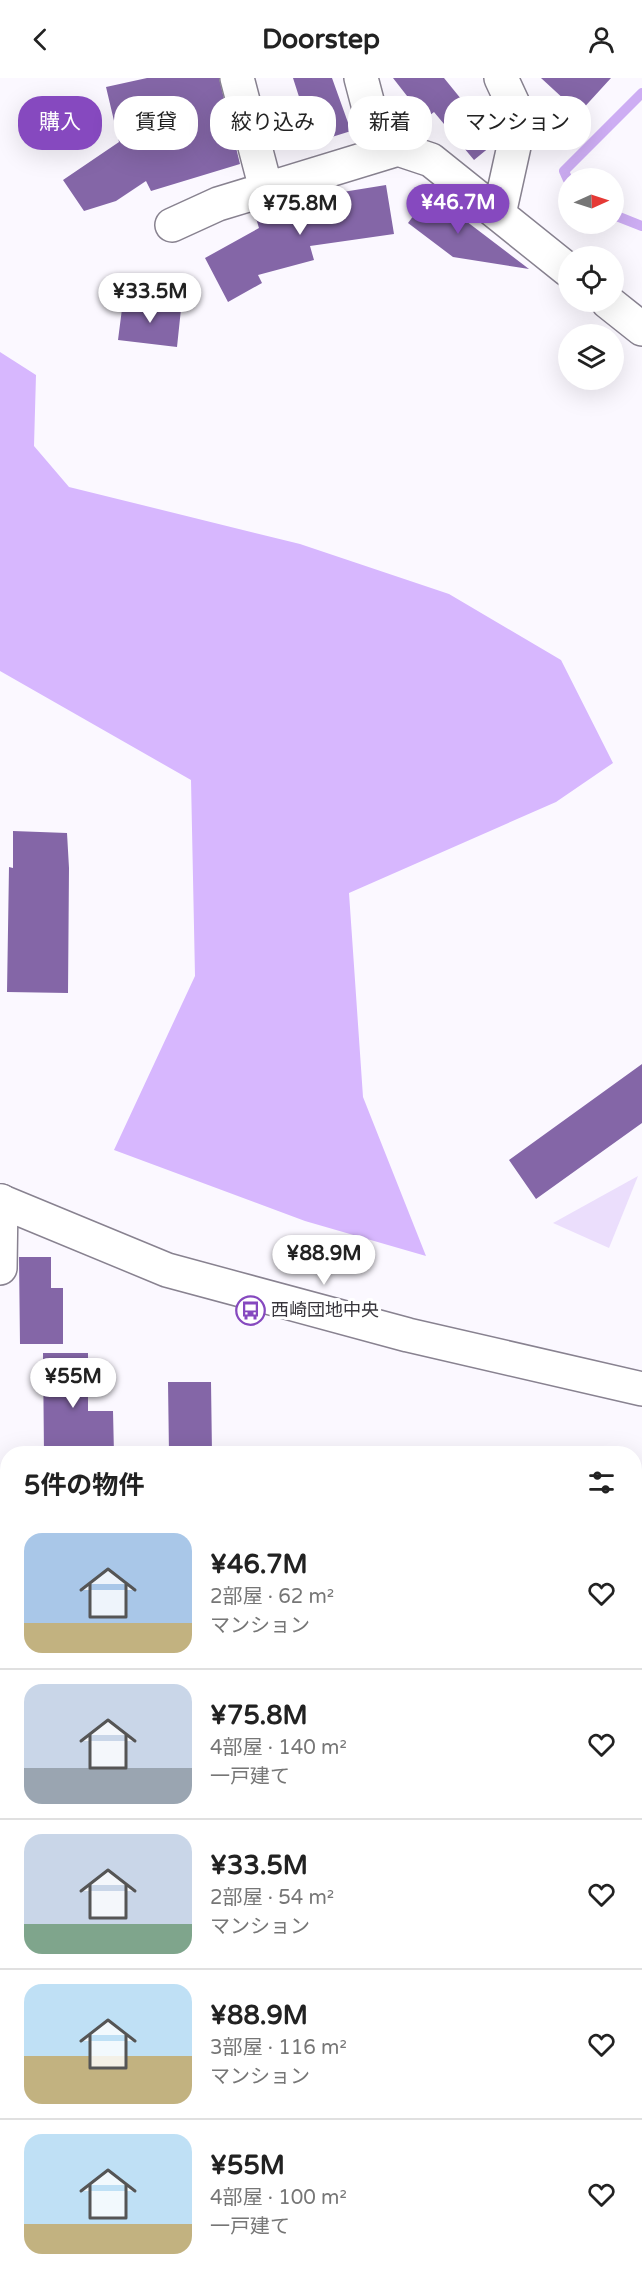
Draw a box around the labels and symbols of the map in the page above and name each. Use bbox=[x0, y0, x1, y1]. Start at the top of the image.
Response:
north arrow bbox=[558, 168, 624, 234]
pin: ¥46.7M bbox=[409, 184, 507, 235]
pin: ¥75.8M bbox=[251, 185, 349, 236]
pin: ¥33.5M bbox=[101, 273, 199, 324]
pin: ¥88.9M bbox=[275, 1235, 373, 1286]
bus stop icon: 西崎団地中央 bbox=[234, 1294, 266, 1326]
place label: 西崎団地中央 bbox=[271, 1299, 379, 1321]
pin: ¥55M bbox=[37, 1358, 109, 1409]

